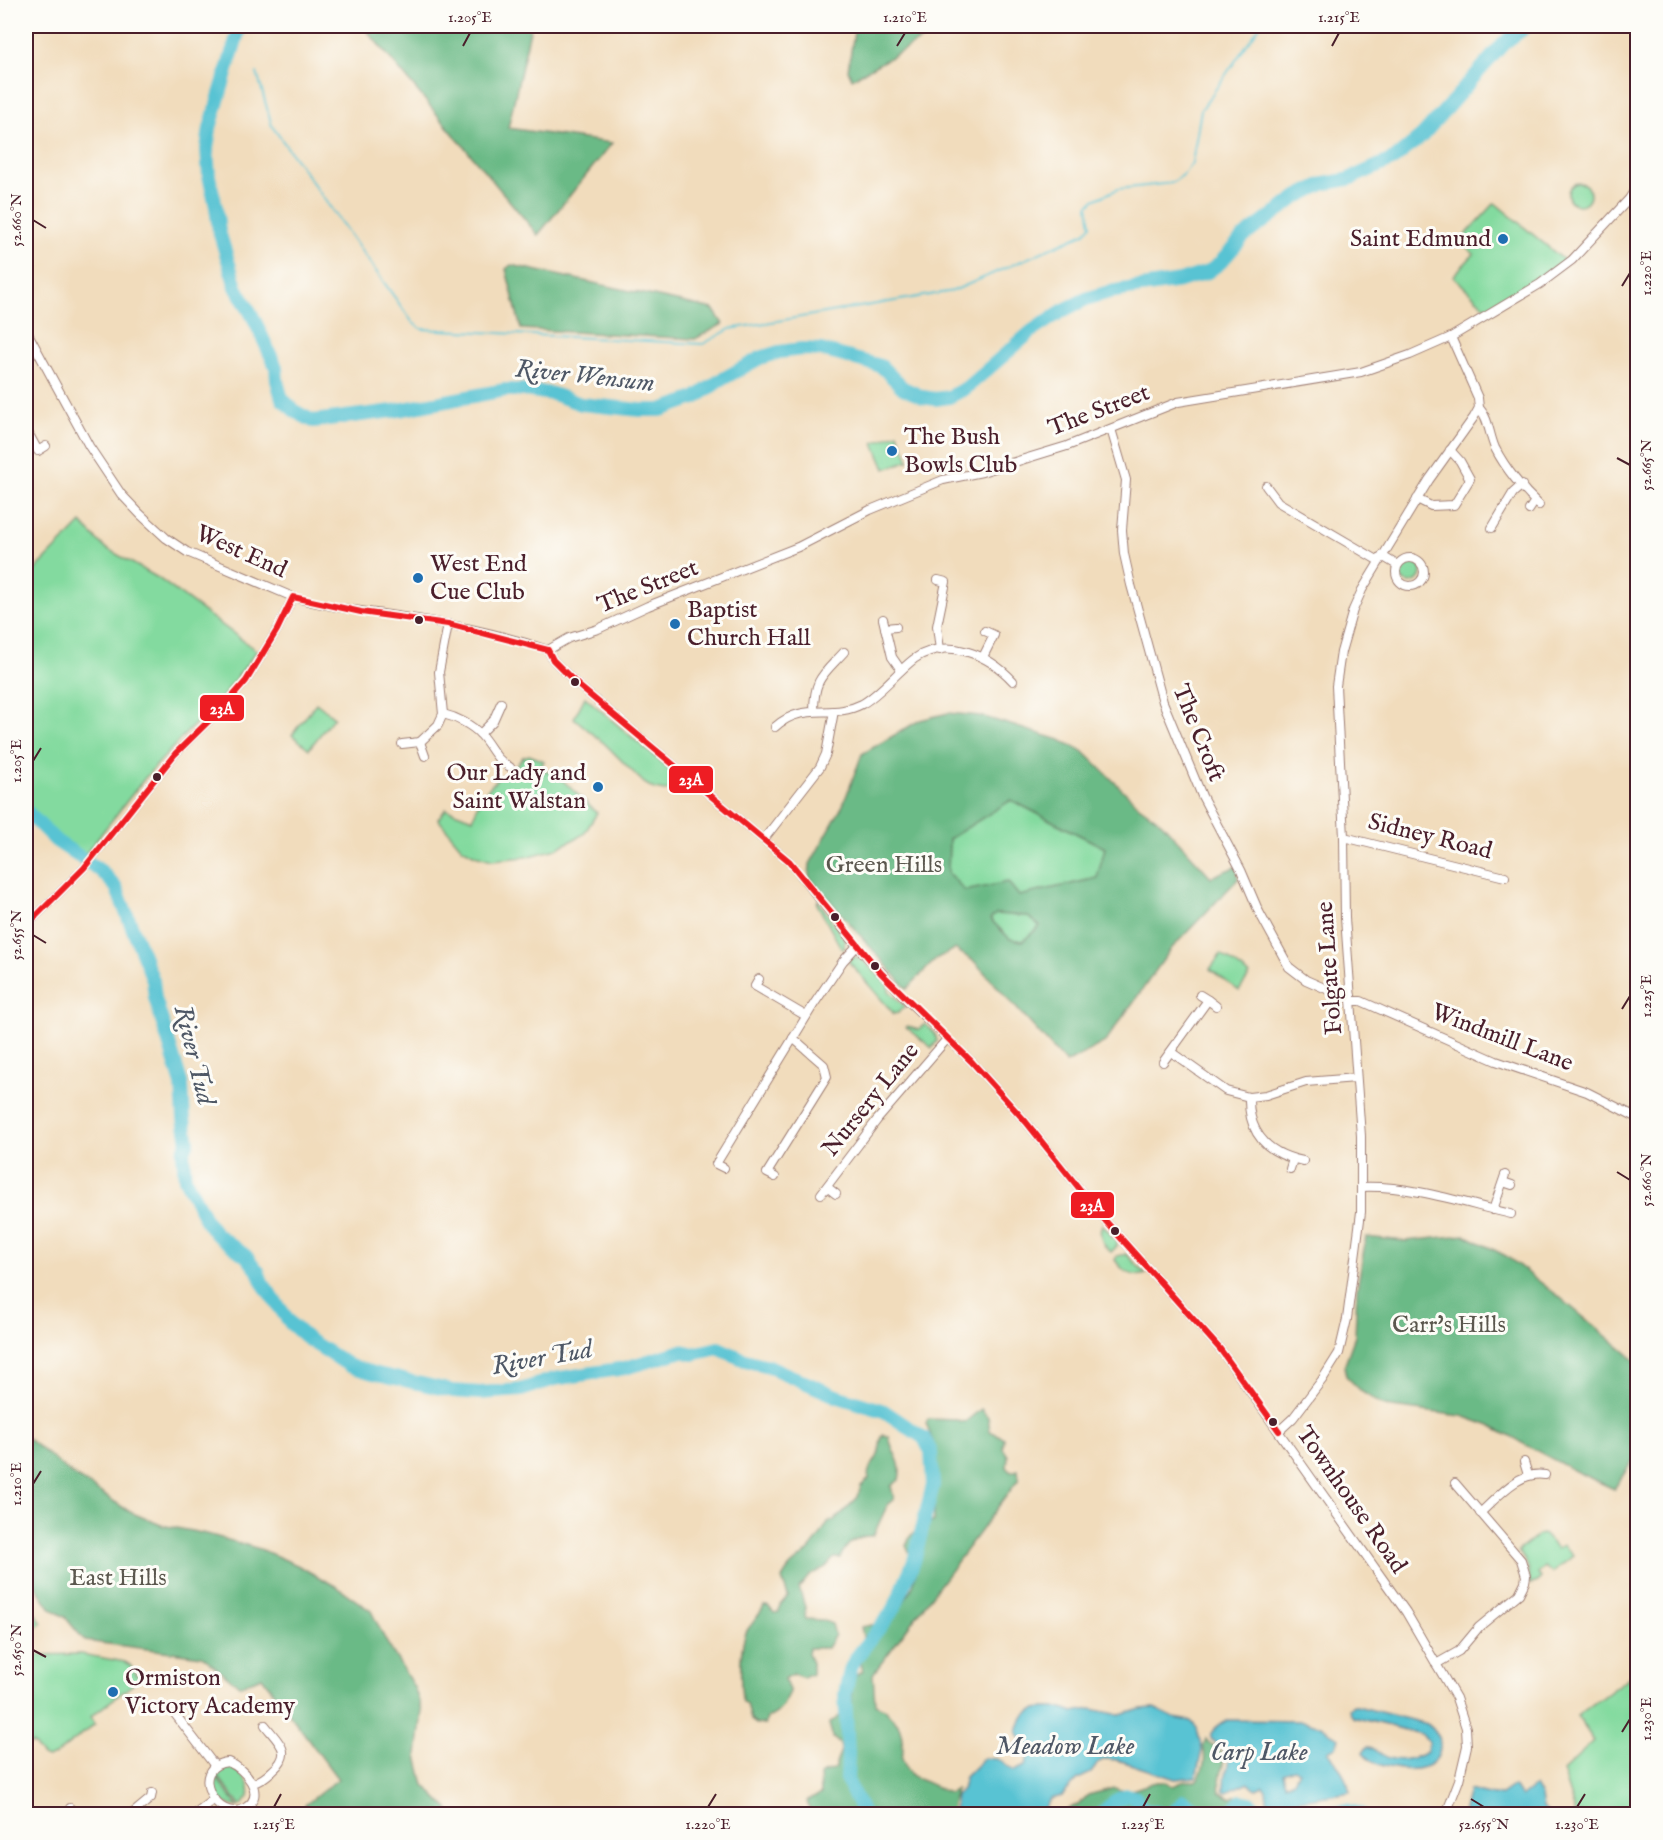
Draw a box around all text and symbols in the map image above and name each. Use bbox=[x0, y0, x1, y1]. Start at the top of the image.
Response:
text: 1.205°E bbox=[448, 8, 492, 27]
text: 1.210°E bbox=[883, 8, 927, 27]
text: 1.215°E bbox=[1318, 8, 1360, 27]
text: 52.660°N bbox=[7, 193, 26, 247]
place label: Saint Edmund bbox=[1350, 224, 1491, 255]
marker: Saint Edmund bbox=[1496, 232, 1510, 246]
text: 1.220°E bbox=[1637, 250, 1656, 296]
water label: River Wensum bbox=[514, 352, 656, 400]
street label: The Street bbox=[1044, 378, 1154, 444]
place label: The Bush Bowls Club bbox=[904, 422, 1018, 481]
text: 52.665°N bbox=[1637, 439, 1656, 491]
marker: The Bush Bowls Club bbox=[885, 444, 899, 458]
street label: West End bbox=[190, 518, 292, 586]
place label: West End Cue Club bbox=[430, 549, 527, 608]
street label: The Street bbox=[593, 553, 703, 621]
marker: West End Cue Club bbox=[411, 571, 425, 585]
place label: Baptist Church Hall bbox=[687, 595, 811, 654]
unlabelled marker bbox=[413, 614, 425, 626]
marker: Baptist Church Hall bbox=[668, 617, 682, 631]
unlabelled marker bbox=[569, 676, 581, 688]
street label: The Croft bbox=[1164, 680, 1232, 786]
line badge: 23A bbox=[199, 694, 245, 722]
text: 23A bbox=[210, 700, 235, 720]
text: 1.205°E bbox=[7, 739, 26, 783]
place label: Our Lady and Saint Walstan bbox=[446, 758, 586, 817]
line badge: 23A bbox=[668, 765, 714, 794]
unlabelled marker bbox=[151, 771, 163, 783]
text: 23A bbox=[679, 771, 704, 791]
marker: Our Lady and Saint Walstan bbox=[591, 780, 605, 794]
street label: Sidney Road bbox=[1365, 807, 1495, 867]
park label: Green Hills bbox=[826, 850, 942, 881]
street label: Folgate Lane bbox=[1310, 900, 1350, 1036]
text: 52.655°N bbox=[7, 910, 26, 960]
unlabelled marker bbox=[829, 911, 841, 923]
unlabelled marker bbox=[869, 960, 881, 972]
text: 1.225°E bbox=[1637, 974, 1656, 1018]
street label: Windmill Lane bbox=[1427, 997, 1577, 1079]
water label: River Tud bbox=[166, 1002, 223, 1110]
street label: Nursery Lane bbox=[816, 1037, 926, 1163]
text: 52.660°N bbox=[1637, 1153, 1656, 1207]
line badge: 23A bbox=[1070, 1191, 1115, 1219]
text: 23A bbox=[1080, 1197, 1105, 1217]
unlabelled marker bbox=[1109, 1225, 1121, 1237]
park label: Carr's Hills bbox=[1392, 1310, 1506, 1341]
water label: River Tud bbox=[489, 1333, 597, 1383]
unlabelled marker bbox=[1267, 1416, 1279, 1428]
street label: Townhouse Road bbox=[1289, 1420, 1414, 1580]
text: 1.210°E bbox=[7, 1462, 26, 1506]
park label: East Hills bbox=[69, 1563, 167, 1594]
text: 52.650°N bbox=[7, 1624, 26, 1676]
place label: Ormiston Victory Academy bbox=[124, 1663, 295, 1722]
marker: Ormiston Victory Academy bbox=[106, 1685, 120, 1699]
text: 1.230°E bbox=[1637, 1697, 1656, 1741]
water label: Meadow Lake bbox=[996, 1730, 1135, 1763]
water label: Carp Lake bbox=[1210, 1736, 1308, 1769]
text: 1.215°E bbox=[253, 1815, 295, 1834]
text: 1.220°E bbox=[685, 1815, 731, 1834]
text: 1.225°E bbox=[1121, 1815, 1165, 1834]
text: 52.655°N bbox=[1459, 1815, 1509, 1834]
text: 1.230°E bbox=[1555, 1815, 1599, 1834]

